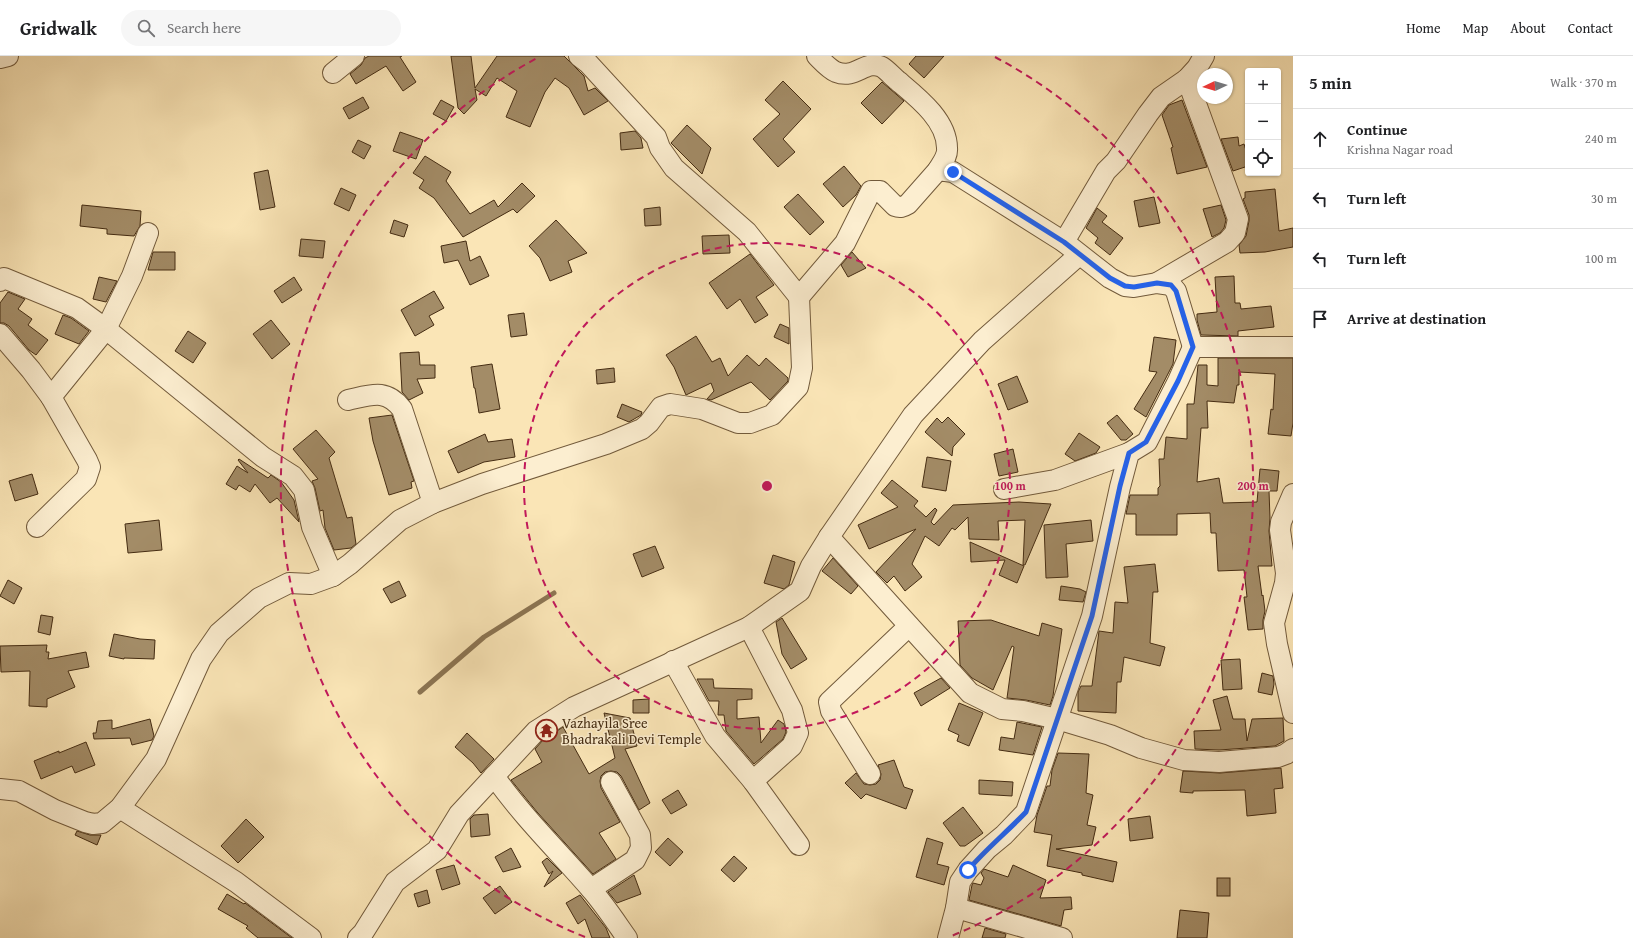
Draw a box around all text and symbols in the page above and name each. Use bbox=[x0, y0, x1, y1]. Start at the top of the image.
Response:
search box bbox=[121, 10, 401, 46]
text: Gridwalk bbox=[20, 14, 97, 42]
icon: search bbox=[135, 17, 157, 39]
text: Search here bbox=[167, 17, 241, 38]
text: Home bbox=[1406, 18, 1441, 38]
text: Map bbox=[1463, 18, 1488, 38]
text: About bbox=[1510, 18, 1546, 38]
text: Contact bbox=[1568, 18, 1613, 38]
north arrow bbox=[1197, 68, 1233, 104]
map controls bbox=[1245, 68, 1281, 176]
button: + bbox=[1245, 68, 1281, 104]
text: 5 min bbox=[1309, 70, 1351, 95]
text: Walk · 370 m bbox=[1550, 73, 1617, 92]
button: − bbox=[1245, 104, 1281, 140]
text: Continue bbox=[1347, 119, 1408, 140]
icon: ahead bbox=[1309, 128, 1331, 150]
text: 240 m bbox=[1585, 129, 1617, 148]
button: locate bbox=[1245, 140, 1281, 176]
text: Krishna Nagar road bbox=[1347, 140, 1453, 159]
route end bbox=[944, 163, 962, 181]
icon: left bbox=[1309, 188, 1331, 210]
text: Turn left bbox=[1347, 188, 1406, 209]
text: 30 m bbox=[1591, 189, 1617, 208]
icon: left bbox=[1309, 248, 1331, 270]
text: Turn left bbox=[1347, 248, 1406, 269]
text: 100 m bbox=[1585, 249, 1617, 268]
icon: arrive bbox=[1309, 308, 1331, 330]
text: Arrive at destination bbox=[1347, 308, 1486, 329]
text: 100 m bbox=[994, 477, 1027, 494]
text: 200 m bbox=[1237, 477, 1270, 494]
centre of rings bbox=[760, 479, 774, 493]
place label: Vazhayila Sree Bhadrakali Devi Temple bbox=[562, 713, 702, 749]
temple icon: Vazhayila Sree Bhadrakali Devi Temple bbox=[534, 718, 560, 744]
route start bbox=[959, 861, 977, 879]

